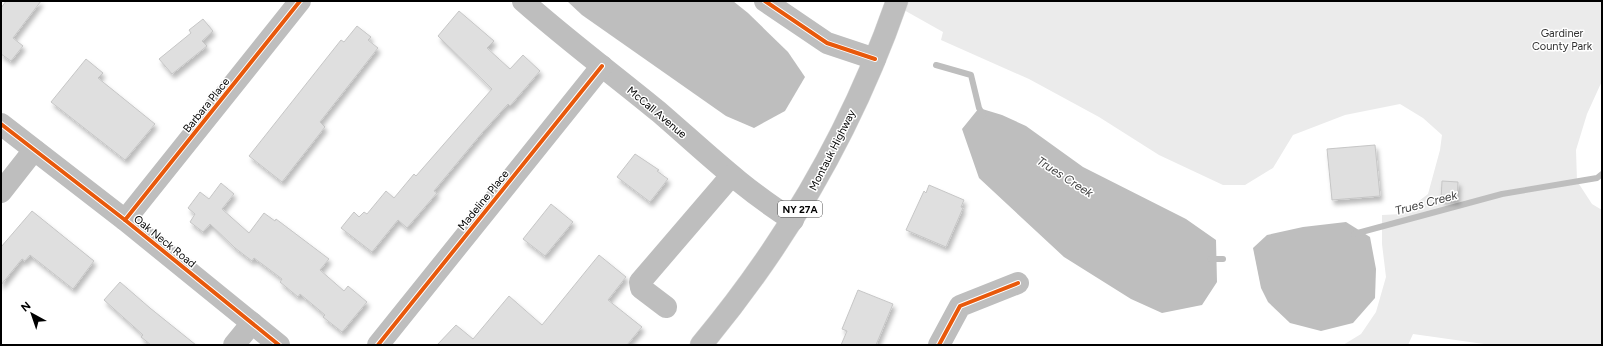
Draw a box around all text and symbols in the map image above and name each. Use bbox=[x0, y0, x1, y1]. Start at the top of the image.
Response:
park label: Gardiner County Park bbox=[1532, 27, 1593, 53]
street label: Barbara Place bbox=[180, 75, 232, 135]
street label: McCall Avenue bbox=[624, 84, 689, 141]
street label: Montauk Highway bbox=[806, 107, 859, 193]
water label: Trues Creek bbox=[1034, 154, 1097, 201]
street label: Madeline Place bbox=[455, 168, 512, 233]
water label: Trues Creek bbox=[1393, 188, 1460, 218]
road number: NY 27A bbox=[778, 201, 822, 217]
street label: Oak Neck Road bbox=[131, 212, 198, 270]
north arrow bbox=[12, 294, 52, 334]
text: N bbox=[18, 299, 33, 314]

